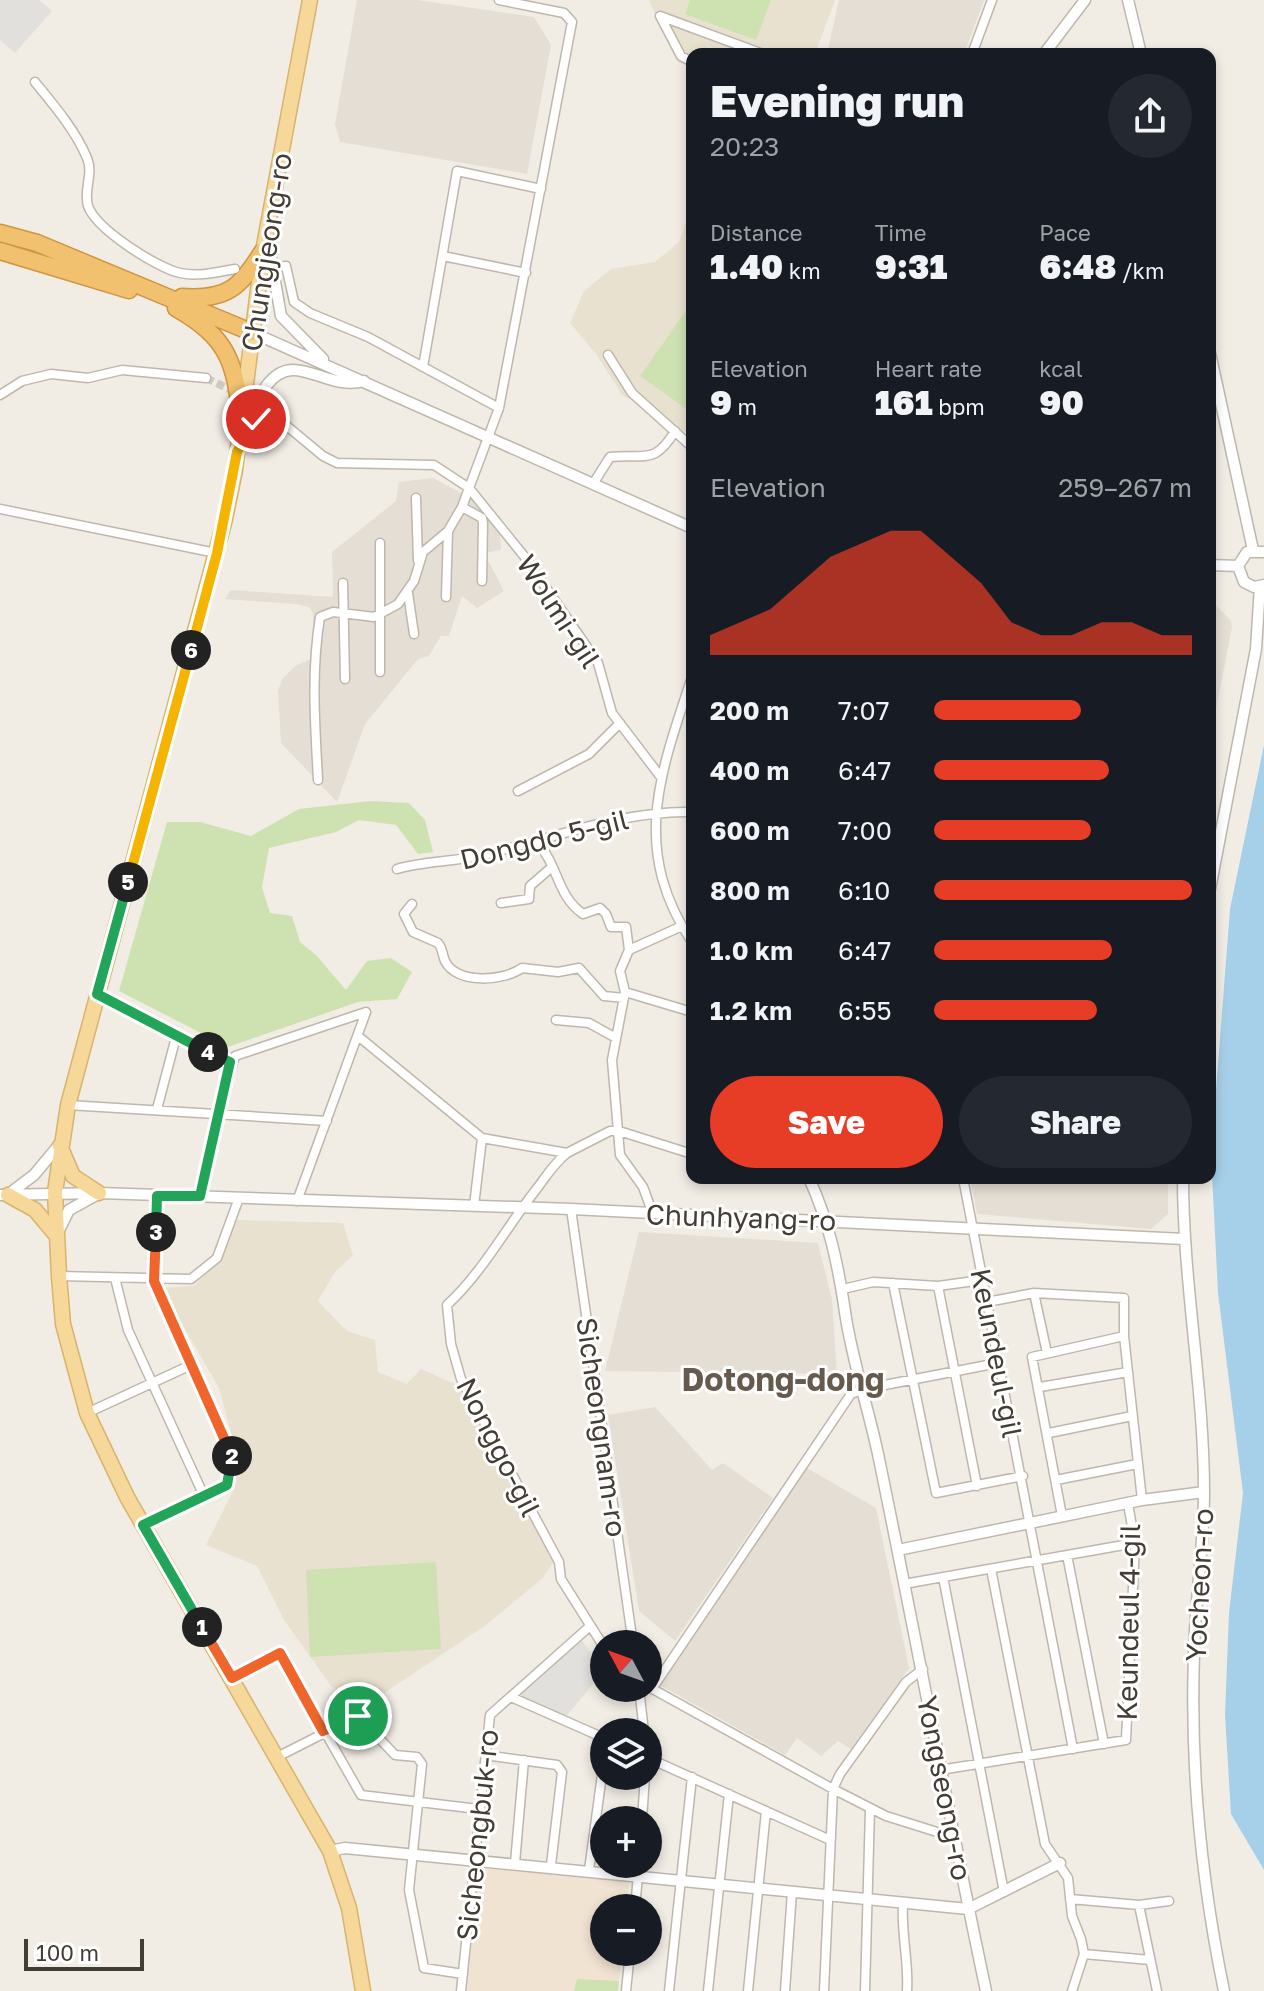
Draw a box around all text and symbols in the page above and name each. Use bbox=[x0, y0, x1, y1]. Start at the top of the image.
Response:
text: Evening run bbox=[710, 74, 964, 127]
button: share bbox=[1108, 74, 1192, 158]
text: 20:23 bbox=[710, 131, 779, 162]
street label: Chungjeong-ro bbox=[234, 150, 298, 354]
text: Distance bbox=[710, 219, 802, 246]
text: Time bbox=[875, 219, 926, 246]
text: Pace bbox=[1039, 219, 1091, 246]
text: 1.40 bbox=[710, 246, 783, 286]
text: 9:31 bbox=[875, 246, 947, 286]
text: 6:48 bbox=[1039, 246, 1117, 286]
text: km bbox=[783, 257, 821, 284]
text: /km bbox=[1117, 257, 1164, 284]
text: Elevation bbox=[710, 355, 808, 382]
text: Heart rate bbox=[875, 355, 982, 382]
text: kcal bbox=[1039, 355, 1083, 382]
text: 9 bbox=[710, 382, 732, 422]
text: 161 bbox=[875, 382, 933, 422]
text: 90 bbox=[1039, 382, 1084, 422]
pin bbox=[222, 385, 290, 453]
text: m bbox=[732, 393, 757, 420]
text: bpm bbox=[933, 393, 985, 420]
icon: check bbox=[234, 397, 278, 441]
text: Elevation bbox=[710, 472, 826, 503]
text: 259–267 m bbox=[1058, 472, 1192, 503]
street label: Wolmi-gil bbox=[510, 548, 608, 674]
pin: 6 bbox=[171, 630, 211, 670]
text: 6 bbox=[184, 636, 198, 663]
text: 200 m bbox=[710, 695, 789, 726]
text: 7:07 bbox=[838, 695, 889, 726]
text: 400 m bbox=[710, 755, 789, 786]
text: 6:47 bbox=[838, 755, 891, 786]
street label: Dongdo 5-gil bbox=[456, 802, 632, 876]
text: 600 m bbox=[710, 815, 790, 846]
text: 7:00 bbox=[838, 815, 892, 846]
pin: 5 bbox=[108, 862, 148, 902]
text: 5 bbox=[121, 868, 135, 895]
text: 800 m bbox=[710, 875, 790, 906]
text: 6:10 bbox=[838, 875, 890, 906]
text: 1.0 km bbox=[710, 935, 793, 966]
text: 6:47 bbox=[838, 935, 891, 966]
text: 1.2 km bbox=[710, 995, 792, 1026]
text: 6:55 bbox=[838, 995, 892, 1026]
pin: 4 bbox=[188, 1032, 228, 1072]
text: 4 bbox=[201, 1038, 215, 1065]
button: Save bbox=[710, 1076, 943, 1168]
button: Share bbox=[959, 1076, 1192, 1168]
street label: Chunhyang-ro bbox=[645, 1197, 837, 1237]
pin: 3 bbox=[136, 1212, 176, 1252]
text: 3 bbox=[149, 1218, 163, 1245]
street label: Keundeul-gil bbox=[964, 1266, 1030, 1440]
street label: Sicheongnam-ro bbox=[570, 1315, 634, 1539]
district label: Dotong-dong bbox=[681, 1360, 885, 1398]
street label: Nonggo-gil bbox=[450, 1372, 548, 1522]
pin: 2 bbox=[212, 1436, 252, 1476]
text: 2 bbox=[225, 1442, 239, 1469]
street label: Yocheon-ro bbox=[1179, 1508, 1219, 1662]
street label: Keundeul 4-gil bbox=[1110, 1523, 1146, 1721]
pin: 1 bbox=[182, 1607, 222, 1647]
text: 1 bbox=[196, 1613, 208, 1640]
north arrow bbox=[590, 1630, 662, 1702]
map controls bbox=[590, 1630, 662, 1966]
pin bbox=[324, 1682, 392, 1750]
street label: Yongseong-ro bbox=[911, 1693, 979, 1883]
icon: arrive bbox=[336, 1694, 380, 1738]
button: layers bbox=[590, 1718, 662, 1790]
street label: Sicheongbuk-ro bbox=[449, 1728, 505, 1942]
button: + bbox=[590, 1806, 662, 1878]
button: − bbox=[590, 1894, 662, 1966]
scale bar bbox=[24, 1935, 144, 1971]
text: 100 m bbox=[36, 1939, 99, 1966]

